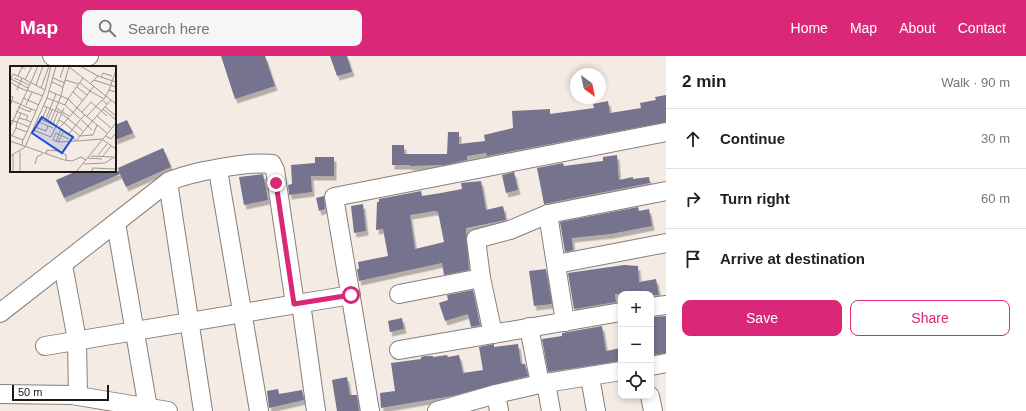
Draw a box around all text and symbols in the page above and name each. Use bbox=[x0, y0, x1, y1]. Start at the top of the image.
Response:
search box bbox=[82, 10, 362, 46]
text: Map bbox=[20, 17, 58, 38]
icon: search bbox=[96, 17, 118, 39]
text: Search here bbox=[128, 20, 210, 37]
text: Home bbox=[791, 20, 828, 36]
text: Map bbox=[850, 20, 877, 36]
text: About bbox=[899, 20, 936, 36]
text: Contact bbox=[958, 20, 1006, 36]
inset map bbox=[10, 66, 116, 172]
north arrow bbox=[570, 68, 606, 104]
text: 2 min bbox=[682, 72, 726, 91]
text: Walk · 90 m bbox=[941, 75, 1010, 90]
icon: ahead bbox=[682, 128, 704, 150]
text: Continue bbox=[720, 130, 785, 147]
text: 30 m bbox=[981, 131, 1010, 146]
route end bbox=[267, 174, 285, 192]
icon: right bbox=[682, 188, 704, 210]
text: Turn right bbox=[720, 190, 790, 207]
text: 60 m bbox=[981, 191, 1010, 206]
icon: arrive bbox=[682, 248, 704, 270]
text: Arrive at destination bbox=[720, 250, 865, 267]
route start bbox=[342, 286, 360, 304]
map controls bbox=[618, 291, 654, 399]
button: + bbox=[618, 291, 654, 327]
button: Save bbox=[682, 300, 842, 336]
button: Share bbox=[850, 300, 1010, 336]
button: − bbox=[618, 327, 654, 363]
button: locate bbox=[618, 363, 654, 399]
scale bar bbox=[12, 383, 109, 402]
text: 50 m bbox=[18, 386, 42, 398]

